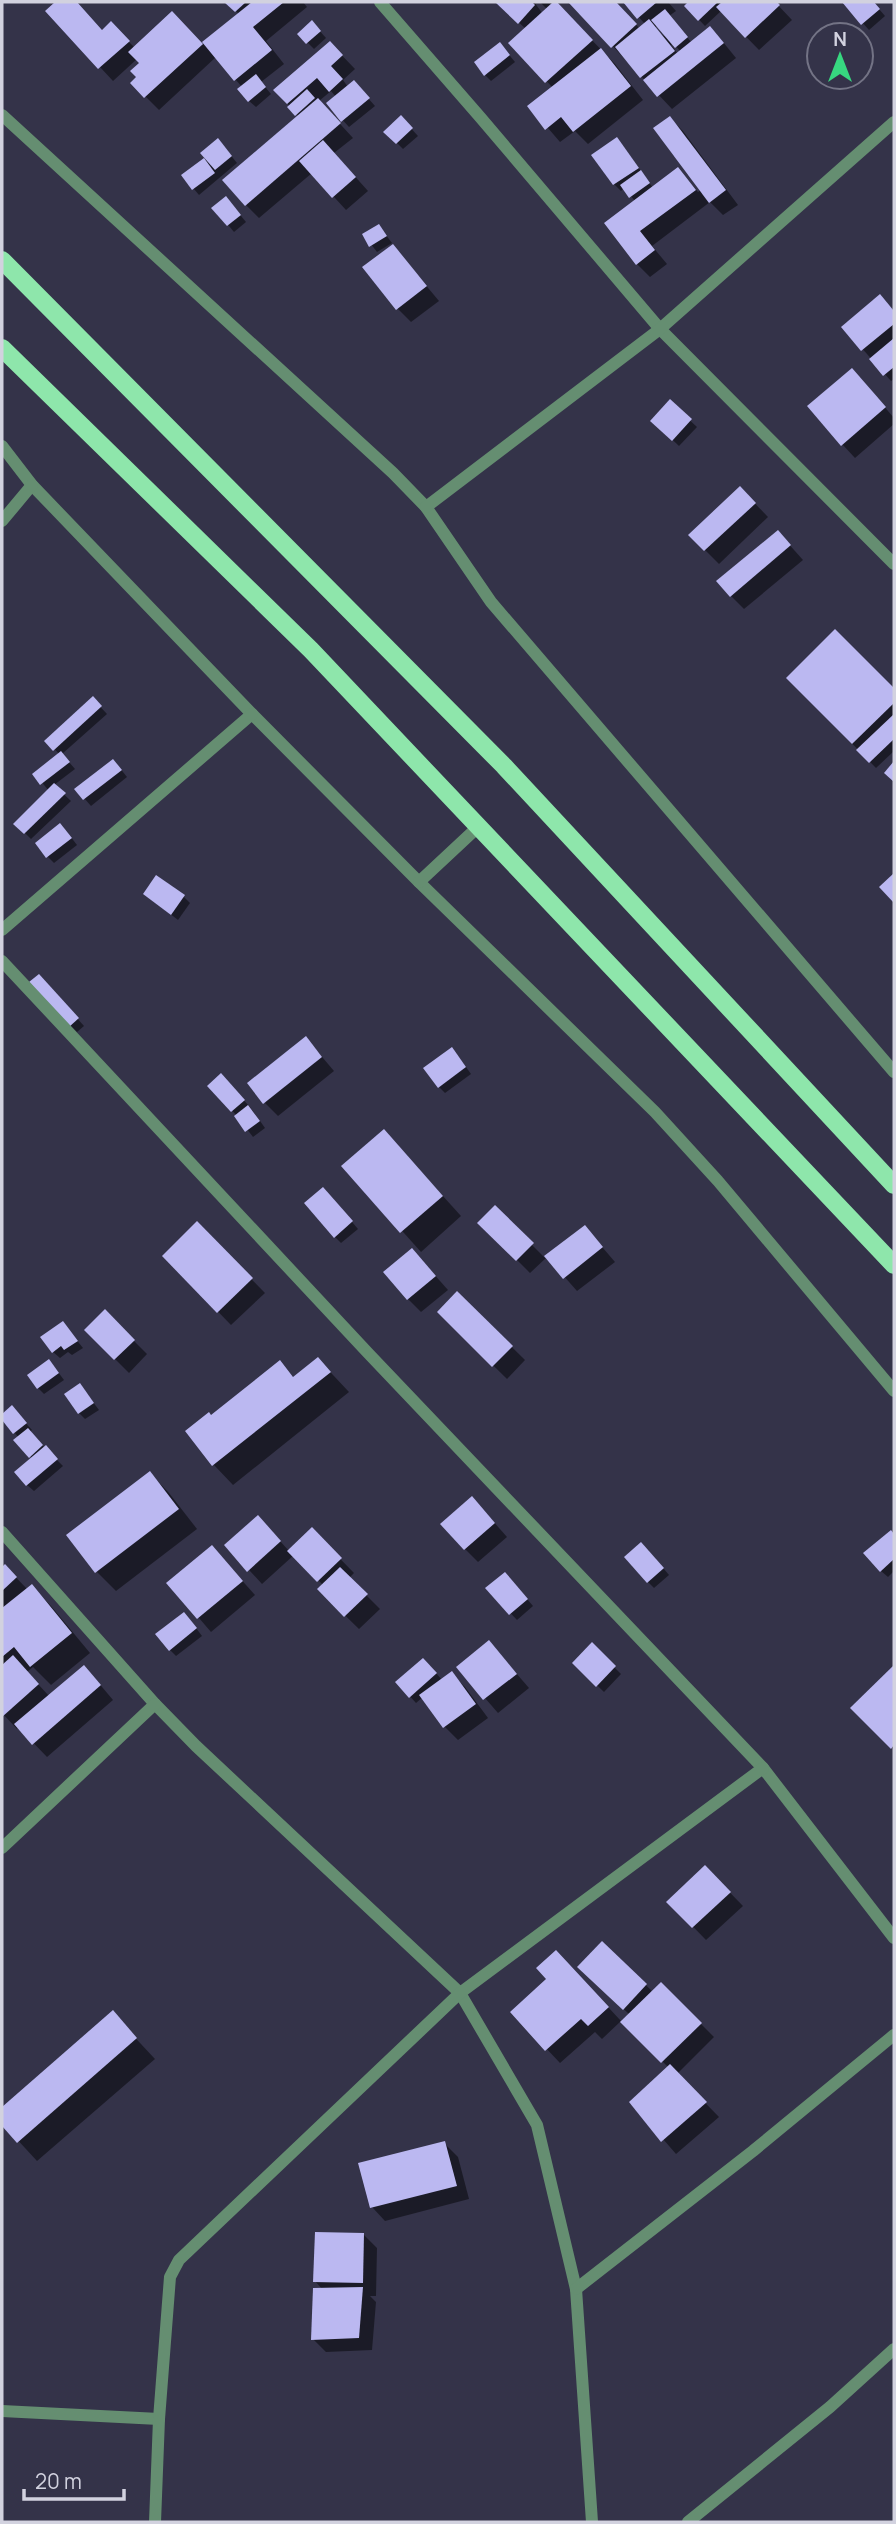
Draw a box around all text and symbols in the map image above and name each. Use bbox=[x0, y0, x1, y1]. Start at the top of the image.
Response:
north arrow bbox=[805, 21, 875, 91]
text: N bbox=[833, 26, 847, 52]
scale bar bbox=[24, 2458, 124, 2502]
text: 20 m bbox=[35, 2467, 82, 2495]

